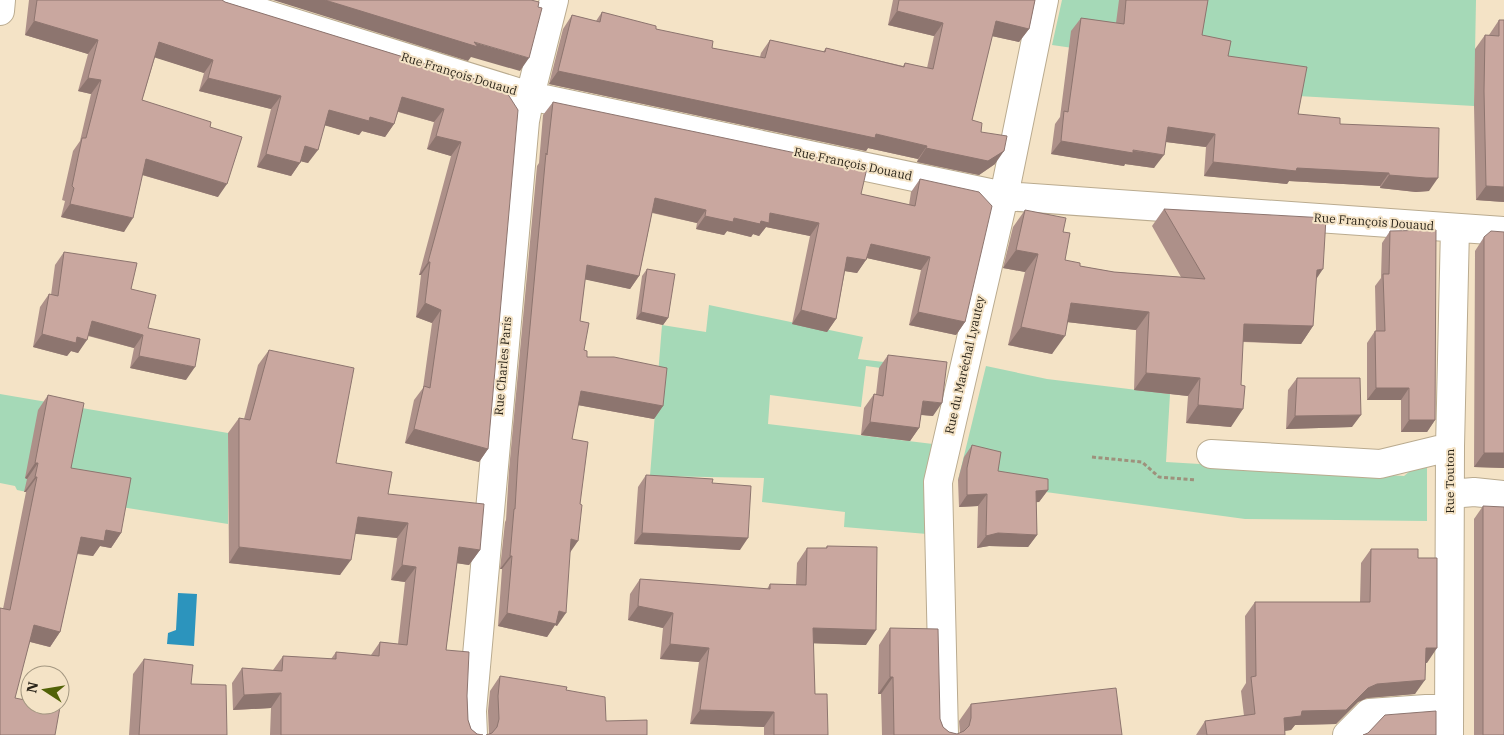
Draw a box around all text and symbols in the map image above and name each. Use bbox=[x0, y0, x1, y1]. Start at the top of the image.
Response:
street label: Rue François Douaud bbox=[399, 49, 519, 98]
street label: Rue François Douaud bbox=[793, 144, 914, 183]
street label: Rue François Douaud bbox=[1313, 210, 1435, 233]
street label: Rue du Maréchal Lyautey bbox=[941, 294, 988, 436]
street label: Rue Charles Paris bbox=[491, 316, 514, 416]
street label: Rue Touton bbox=[1442, 448, 1457, 513]
north arrow bbox=[20, 665, 70, 715]
text: N bbox=[22, 680, 42, 695]

